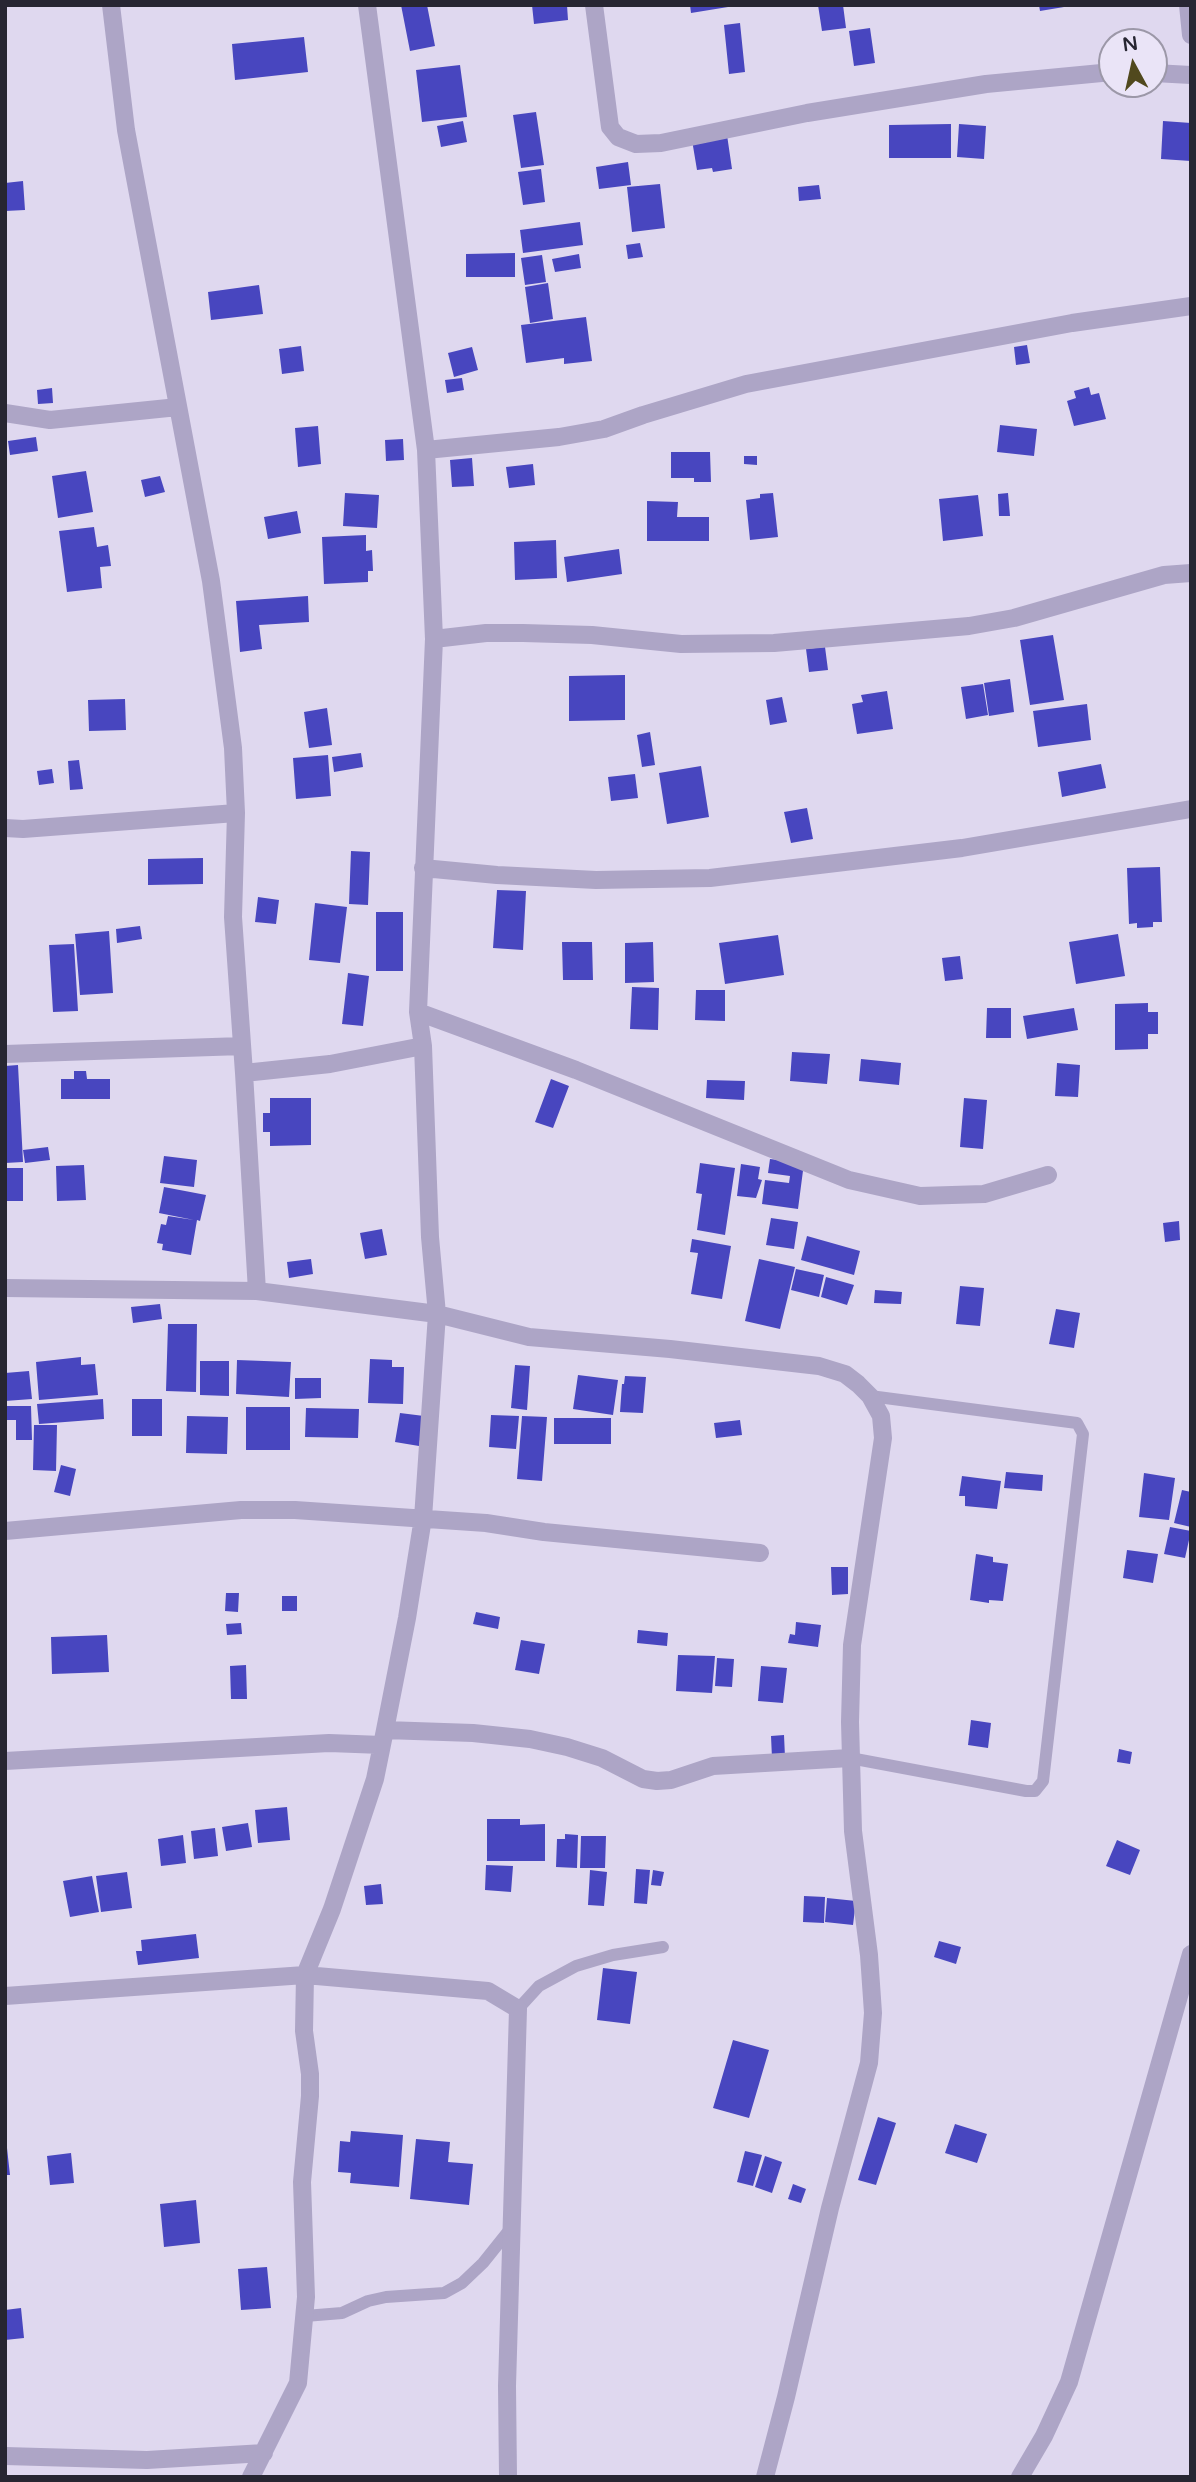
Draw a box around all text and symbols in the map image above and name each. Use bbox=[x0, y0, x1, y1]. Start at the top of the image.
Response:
north arrow bbox=[1098, 28, 1168, 98]
text: N bbox=[1121, 32, 1139, 56]

